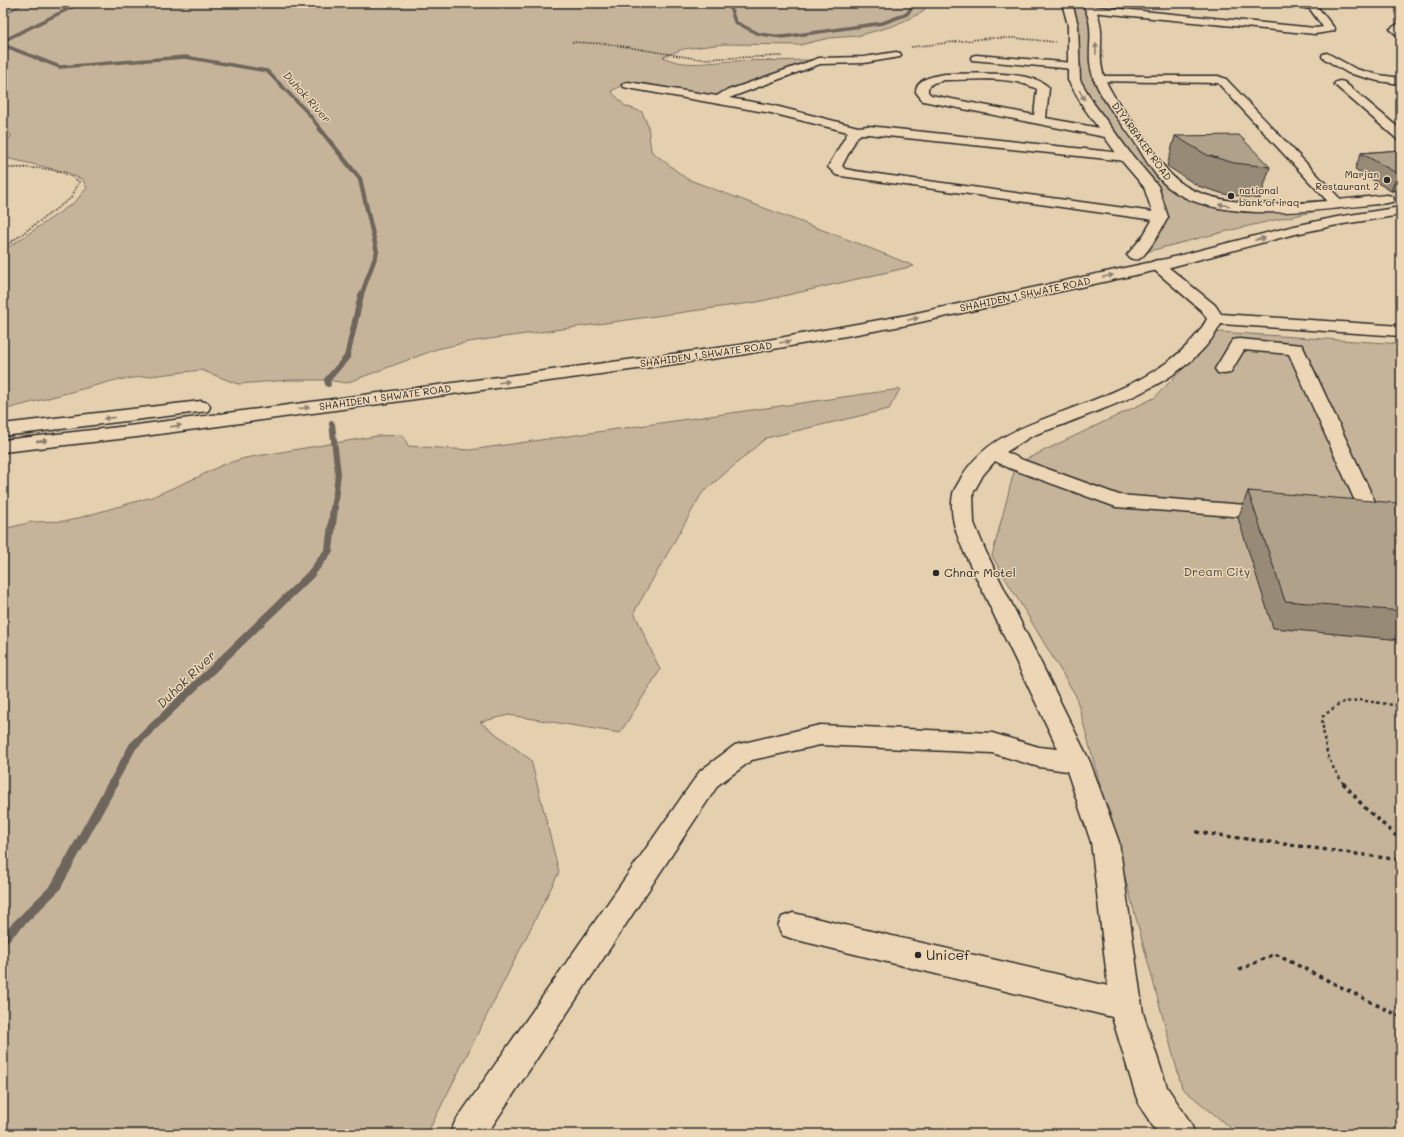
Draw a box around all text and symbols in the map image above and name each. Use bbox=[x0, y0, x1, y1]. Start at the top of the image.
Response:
one-way arrow bbox=[1093, 42, 1099, 55]
water label: Duhok River bbox=[280, 68, 335, 126]
one-way arrow bbox=[1079, 89, 1086, 101]
street label: DIYARBAKER ROAD bbox=[1109, 99, 1175, 183]
place label: Marjan Restaurant 2 bbox=[1315, 167, 1379, 193]
marker: Marjan Restaurant 2 bbox=[1382, 175, 1392, 185]
place label: national bank of iraq bbox=[1239, 183, 1299, 209]
marker: national bank of iraq bbox=[1226, 191, 1236, 201]
one-way arrow bbox=[1217, 202, 1230, 208]
one-way arrow bbox=[1254, 236, 1266, 242]
one-way arrow bbox=[1102, 272, 1114, 278]
street label: SHAHIDEN 1 SHWATE ROAD bbox=[958, 273, 1092, 315]
one-way arrow bbox=[907, 315, 919, 321]
street label: SHAHIDEN 1 SHWATE ROAD bbox=[639, 338, 773, 370]
one-way arrow bbox=[779, 338, 791, 344]
one-way arrow bbox=[498, 379, 510, 385]
street label: SHAHIDEN 1 SHWATE ROAD bbox=[318, 381, 452, 413]
one-way arrow bbox=[298, 405, 310, 411]
one-way arrow bbox=[103, 415, 115, 421]
one-way arrow bbox=[170, 423, 182, 429]
one-way arrow bbox=[36, 438, 48, 444]
park label: Dream City bbox=[1184, 563, 1250, 579]
place label: Chnar Motel bbox=[944, 564, 1016, 580]
marker: Chnar Motel bbox=[931, 568, 941, 578]
water label: Duhok River bbox=[152, 646, 219, 711]
place label: Unicef bbox=[926, 945, 970, 964]
marker: Unicef bbox=[913, 950, 923, 960]

